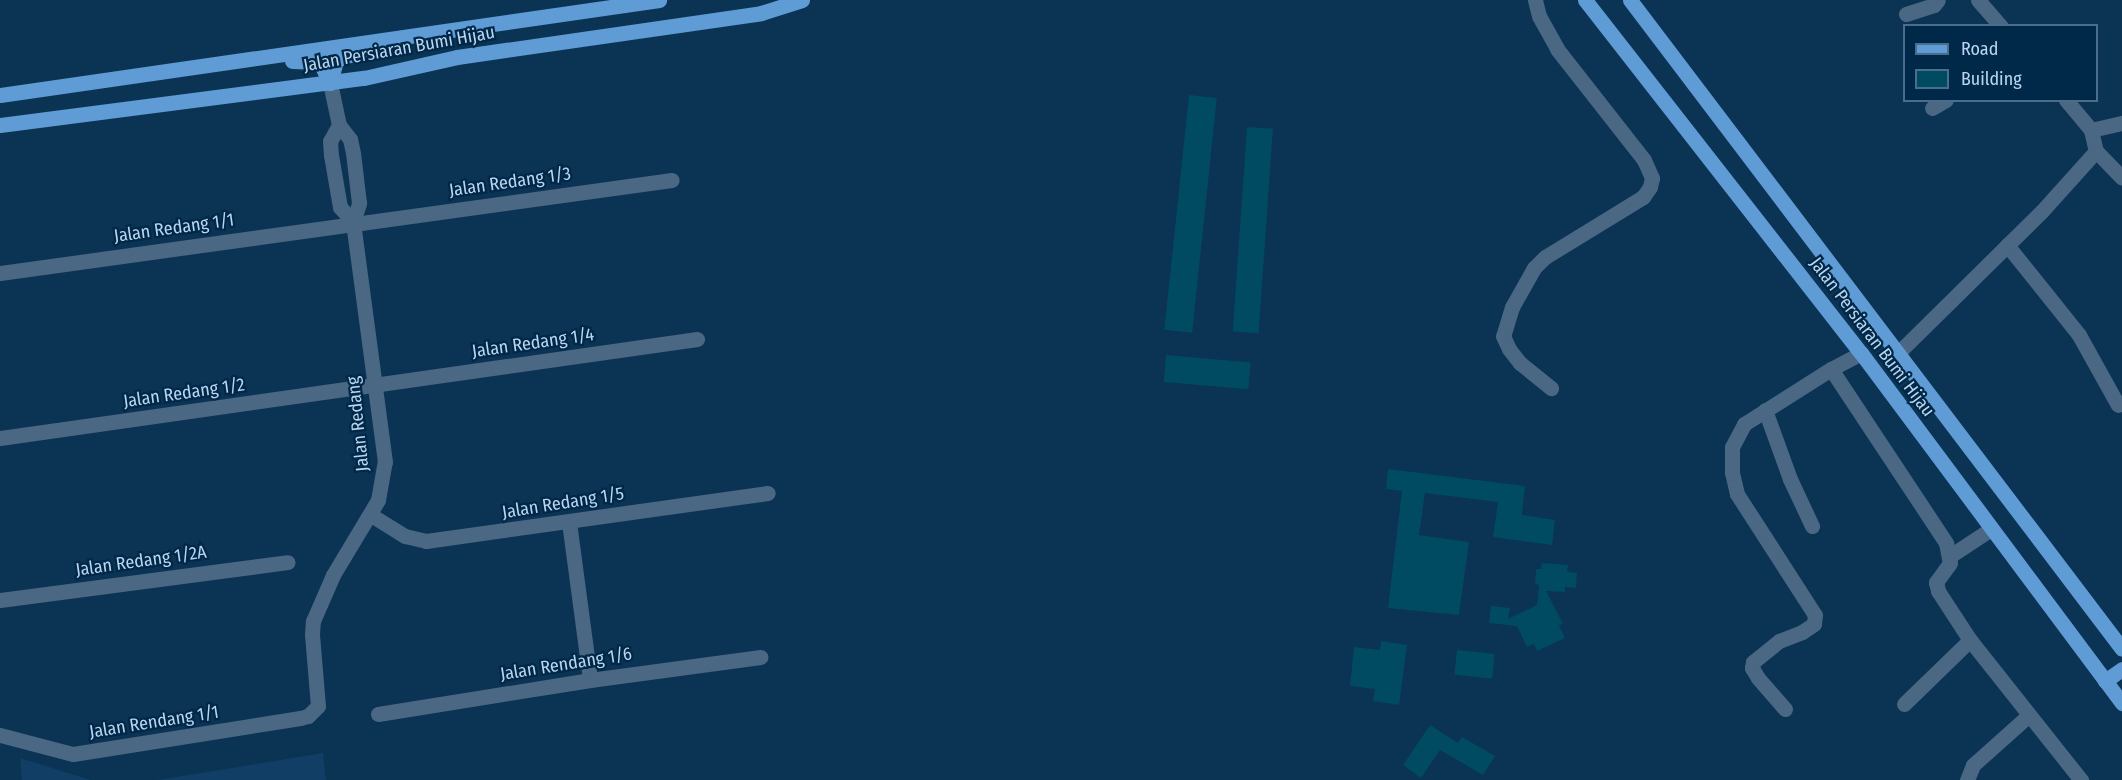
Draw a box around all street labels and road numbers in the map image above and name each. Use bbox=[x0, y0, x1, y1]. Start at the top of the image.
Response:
street label: Jalan Persiaran Bumi Hijau bbox=[302, 22, 496, 76]
street label: Jalan Redang 1/3 bbox=[448, 163, 572, 201]
street label: Jalan Redang 1/1 bbox=[112, 209, 236, 247]
street label: Jalan Persiaran Bumi Hijau bbox=[1805, 253, 1939, 421]
street label: Jalan Redang 1/4 bbox=[471, 324, 595, 362]
street label: Jalan Redang 1/2 bbox=[122, 374, 246, 412]
street label: Jalan Redang bbox=[342, 375, 374, 473]
street label: Jalan Redang 1/5 bbox=[500, 483, 626, 523]
street label: Jalan Redang 1/2A bbox=[74, 541, 208, 581]
street label: Jalan Rendang 1/6 bbox=[499, 643, 633, 685]
street label: Jalan Rendang 1/1 bbox=[88, 701, 220, 743]

